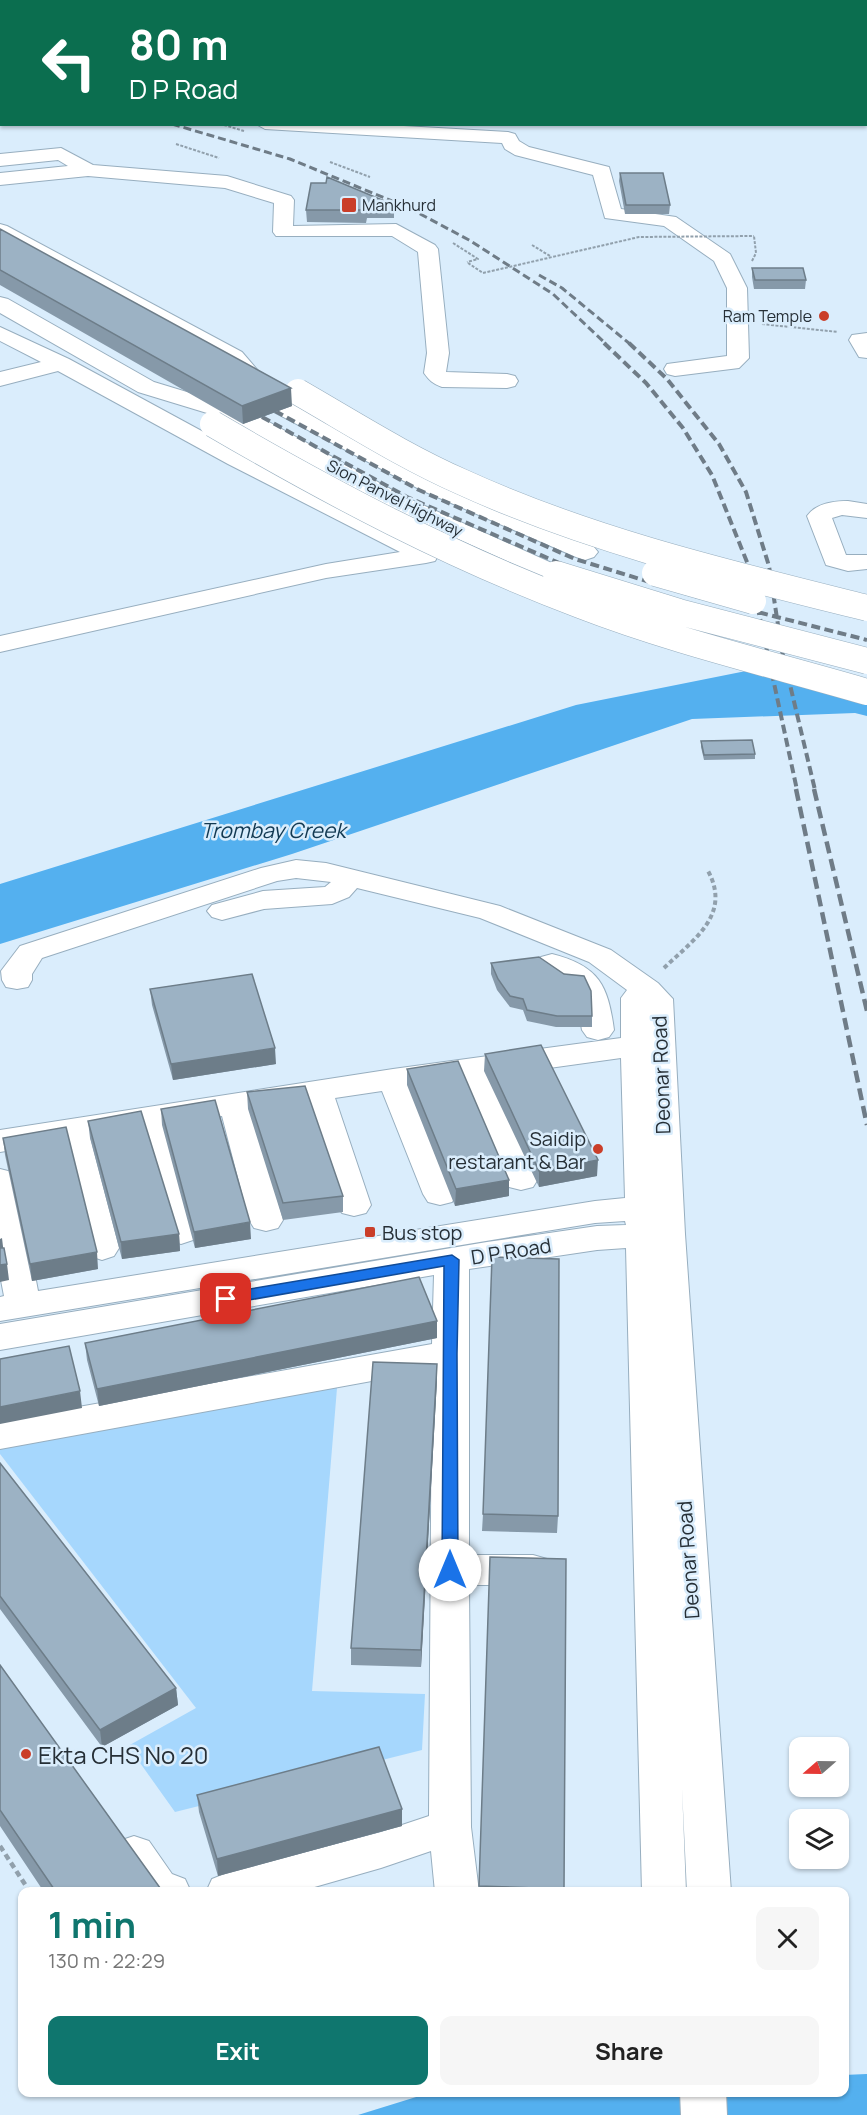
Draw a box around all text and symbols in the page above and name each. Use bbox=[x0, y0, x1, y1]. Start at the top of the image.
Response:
text: 80 m bbox=[129, 15, 229, 73]
icon: left bbox=[30, 24, 108, 102]
text: D P Road bbox=[129, 70, 238, 107]
place label: Mankhurd bbox=[362, 194, 436, 216]
marker: Mankhurd bbox=[340, 196, 358, 214]
place label: Ram Temple bbox=[723, 305, 812, 327]
marker: Ram Temple bbox=[817, 309, 831, 323]
street label: Sion Panvel Highway bbox=[323, 454, 467, 542]
water label: Trombay Creek bbox=[200, 816, 348, 844]
street label: Deonar Road bbox=[645, 1015, 677, 1135]
place label: Saidip restarant & Bar bbox=[448, 1125, 586, 1175]
marker: Saidip restarant & Bar bbox=[591, 1142, 605, 1156]
place label: Bus stop bbox=[382, 1219, 463, 1246]
marker: Bus stop bbox=[363, 1225, 377, 1239]
street label: D P Road bbox=[469, 1231, 553, 1271]
pin bbox=[200, 1273, 251, 1324]
icon: arrive bbox=[209, 1282, 242, 1315]
street label: Deonar Road bbox=[670, 1500, 706, 1620]
position arrow bbox=[418, 1538, 482, 1602]
north arrow bbox=[789, 1737, 849, 1797]
map controls bbox=[789, 1737, 849, 1869]
place label: Ekta CHS No 20 bbox=[38, 1738, 208, 1771]
marker: Ekta CHS No 20 bbox=[19, 1747, 33, 1761]
button: layers bbox=[789, 1809, 849, 1869]
text: 1 min bbox=[48, 1900, 136, 1949]
button: close bbox=[756, 1907, 819, 1970]
text: 130 m · 22:29 bbox=[48, 1947, 165, 1974]
button: Exit bbox=[48, 2016, 428, 2085]
button: Share bbox=[440, 2016, 819, 2085]

